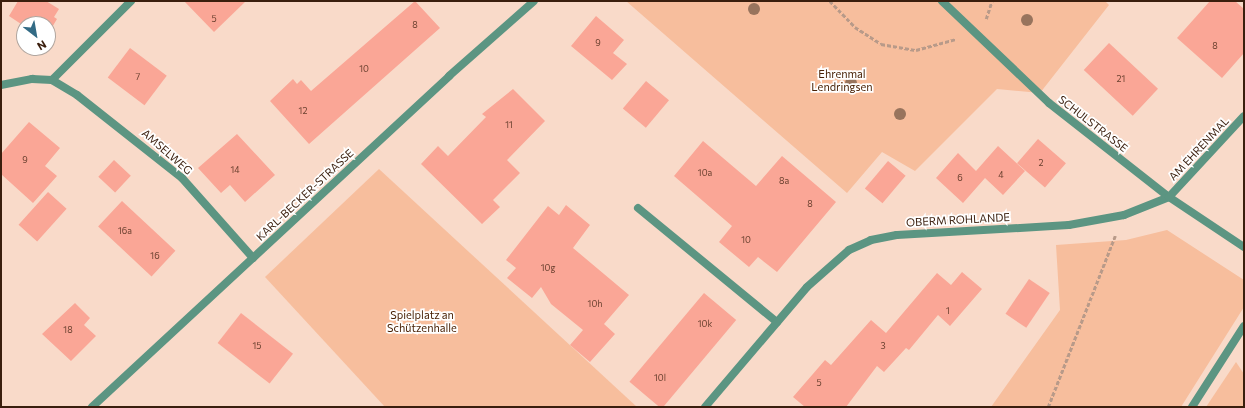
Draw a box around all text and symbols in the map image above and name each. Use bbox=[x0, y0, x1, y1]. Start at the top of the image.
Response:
house number: 5 bbox=[211, 14, 217, 24]
north arrow bbox=[16, 16, 56, 56]
house number: 8 bbox=[412, 20, 418, 30]
text: N bbox=[35, 38, 49, 54]
house number: 9 bbox=[595, 38, 601, 48]
house number: 8 bbox=[1212, 41, 1218, 51]
house number: 10 bbox=[359, 64, 369, 74]
park label: Ehrenmal Lendringsen bbox=[811, 68, 873, 94]
house number: 7 bbox=[136, 72, 140, 82]
house number: 21 bbox=[1117, 74, 1125, 84]
street label: SCHULSTRASSE bbox=[1056, 93, 1130, 155]
house number: 12 bbox=[299, 106, 307, 116]
street label: AM EHRENMAL bbox=[1166, 115, 1232, 183]
house number: 11 bbox=[505, 120, 513, 130]
street label: AMSELWEG bbox=[139, 127, 195, 177]
street label: KARL-BECKER-STRASSE bbox=[254, 146, 356, 244]
house number: 9 bbox=[22, 155, 28, 165]
house number: 2 bbox=[1039, 158, 1043, 168]
house number: 14 bbox=[230, 165, 240, 175]
house number: 10a bbox=[698, 168, 712, 178]
house number: 4 bbox=[998, 170, 1004, 180]
house number: 6 bbox=[957, 173, 963, 183]
house number: 8a bbox=[779, 176, 789, 186]
house number: 8 bbox=[807, 199, 813, 209]
street label: OBERM ROHLANDE bbox=[906, 211, 1010, 229]
house number: 16a bbox=[118, 226, 132, 236]
house number: 10 bbox=[741, 235, 751, 245]
house number: 16 bbox=[150, 251, 160, 261]
house number: 10g bbox=[541, 263, 555, 273]
house number: 10h bbox=[588, 299, 602, 309]
house number: 1 bbox=[946, 306, 950, 316]
park label: Spielplatz an Schützenhalle bbox=[387, 309, 457, 335]
house number: 10k bbox=[698, 319, 712, 329]
house number: 18 bbox=[63, 325, 73, 335]
house number: 15 bbox=[252, 341, 262, 351]
house number: 3 bbox=[880, 341, 886, 351]
house number: 10l bbox=[654, 373, 666, 383]
house number: 5 bbox=[816, 378, 822, 388]

